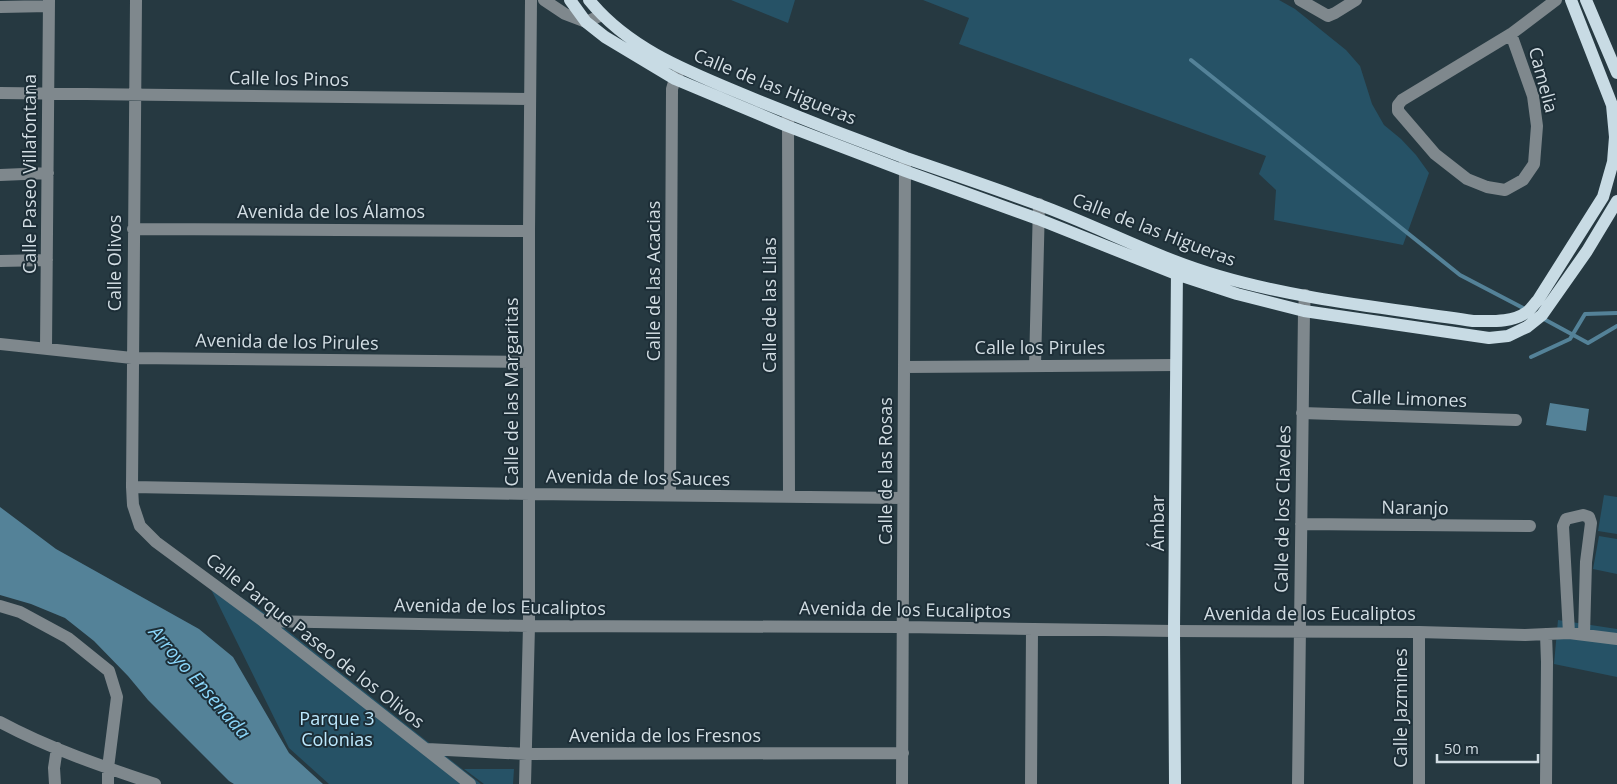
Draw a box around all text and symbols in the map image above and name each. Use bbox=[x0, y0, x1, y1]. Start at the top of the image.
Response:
street label: Calle de las Higueras bbox=[690, 42, 860, 130]
street label: Camelia bbox=[1524, 44, 1564, 115]
street label: Calle los Pinos bbox=[229, 65, 349, 91]
street label: Calle Paseo Villafontana bbox=[17, 74, 41, 274]
street label: Calle de las Higueras bbox=[1069, 187, 1240, 271]
street label: Avenida de los Álamos bbox=[237, 199, 425, 223]
street label: Calle de las Acacias bbox=[641, 201, 665, 361]
street label: Calle Olivos bbox=[102, 215, 126, 311]
street label: Calle de las Lilas bbox=[757, 237, 781, 373]
street label: Calle de las Margaritas bbox=[499, 297, 523, 487]
street label: Avenida de los Pirules bbox=[195, 327, 379, 355]
street label: Calle los Pirules bbox=[975, 335, 1105, 359]
street label: Calle Limones bbox=[1350, 384, 1468, 412]
street label: Calle de las Rosas bbox=[873, 397, 897, 545]
street label: Calle de los Claveles bbox=[1269, 425, 1295, 593]
street label: Avenida de los Sauces bbox=[546, 463, 730, 491]
street label: Ámbar bbox=[1145, 494, 1169, 551]
street label: Naranjo bbox=[1381, 494, 1449, 520]
street label: Calle Parque Paseo de los Olivos bbox=[201, 547, 430, 733]
street label: Avenida de los Eucaliptos bbox=[394, 592, 606, 620]
street label: Avenida de los Eucaliptos bbox=[799, 595, 1011, 623]
street label: Avenida de los Eucaliptos bbox=[1204, 601, 1416, 625]
water label: Arroyo Ensenada bbox=[142, 618, 257, 745]
street label: Calle Jazmines bbox=[1388, 648, 1412, 768]
park label: Parque 3 Colonias bbox=[299, 706, 375, 751]
street label: Avenida de los Fresnos bbox=[569, 723, 761, 747]
scale bar bbox=[1437, 732, 1538, 764]
text: 50 m bbox=[1444, 738, 1479, 758]

